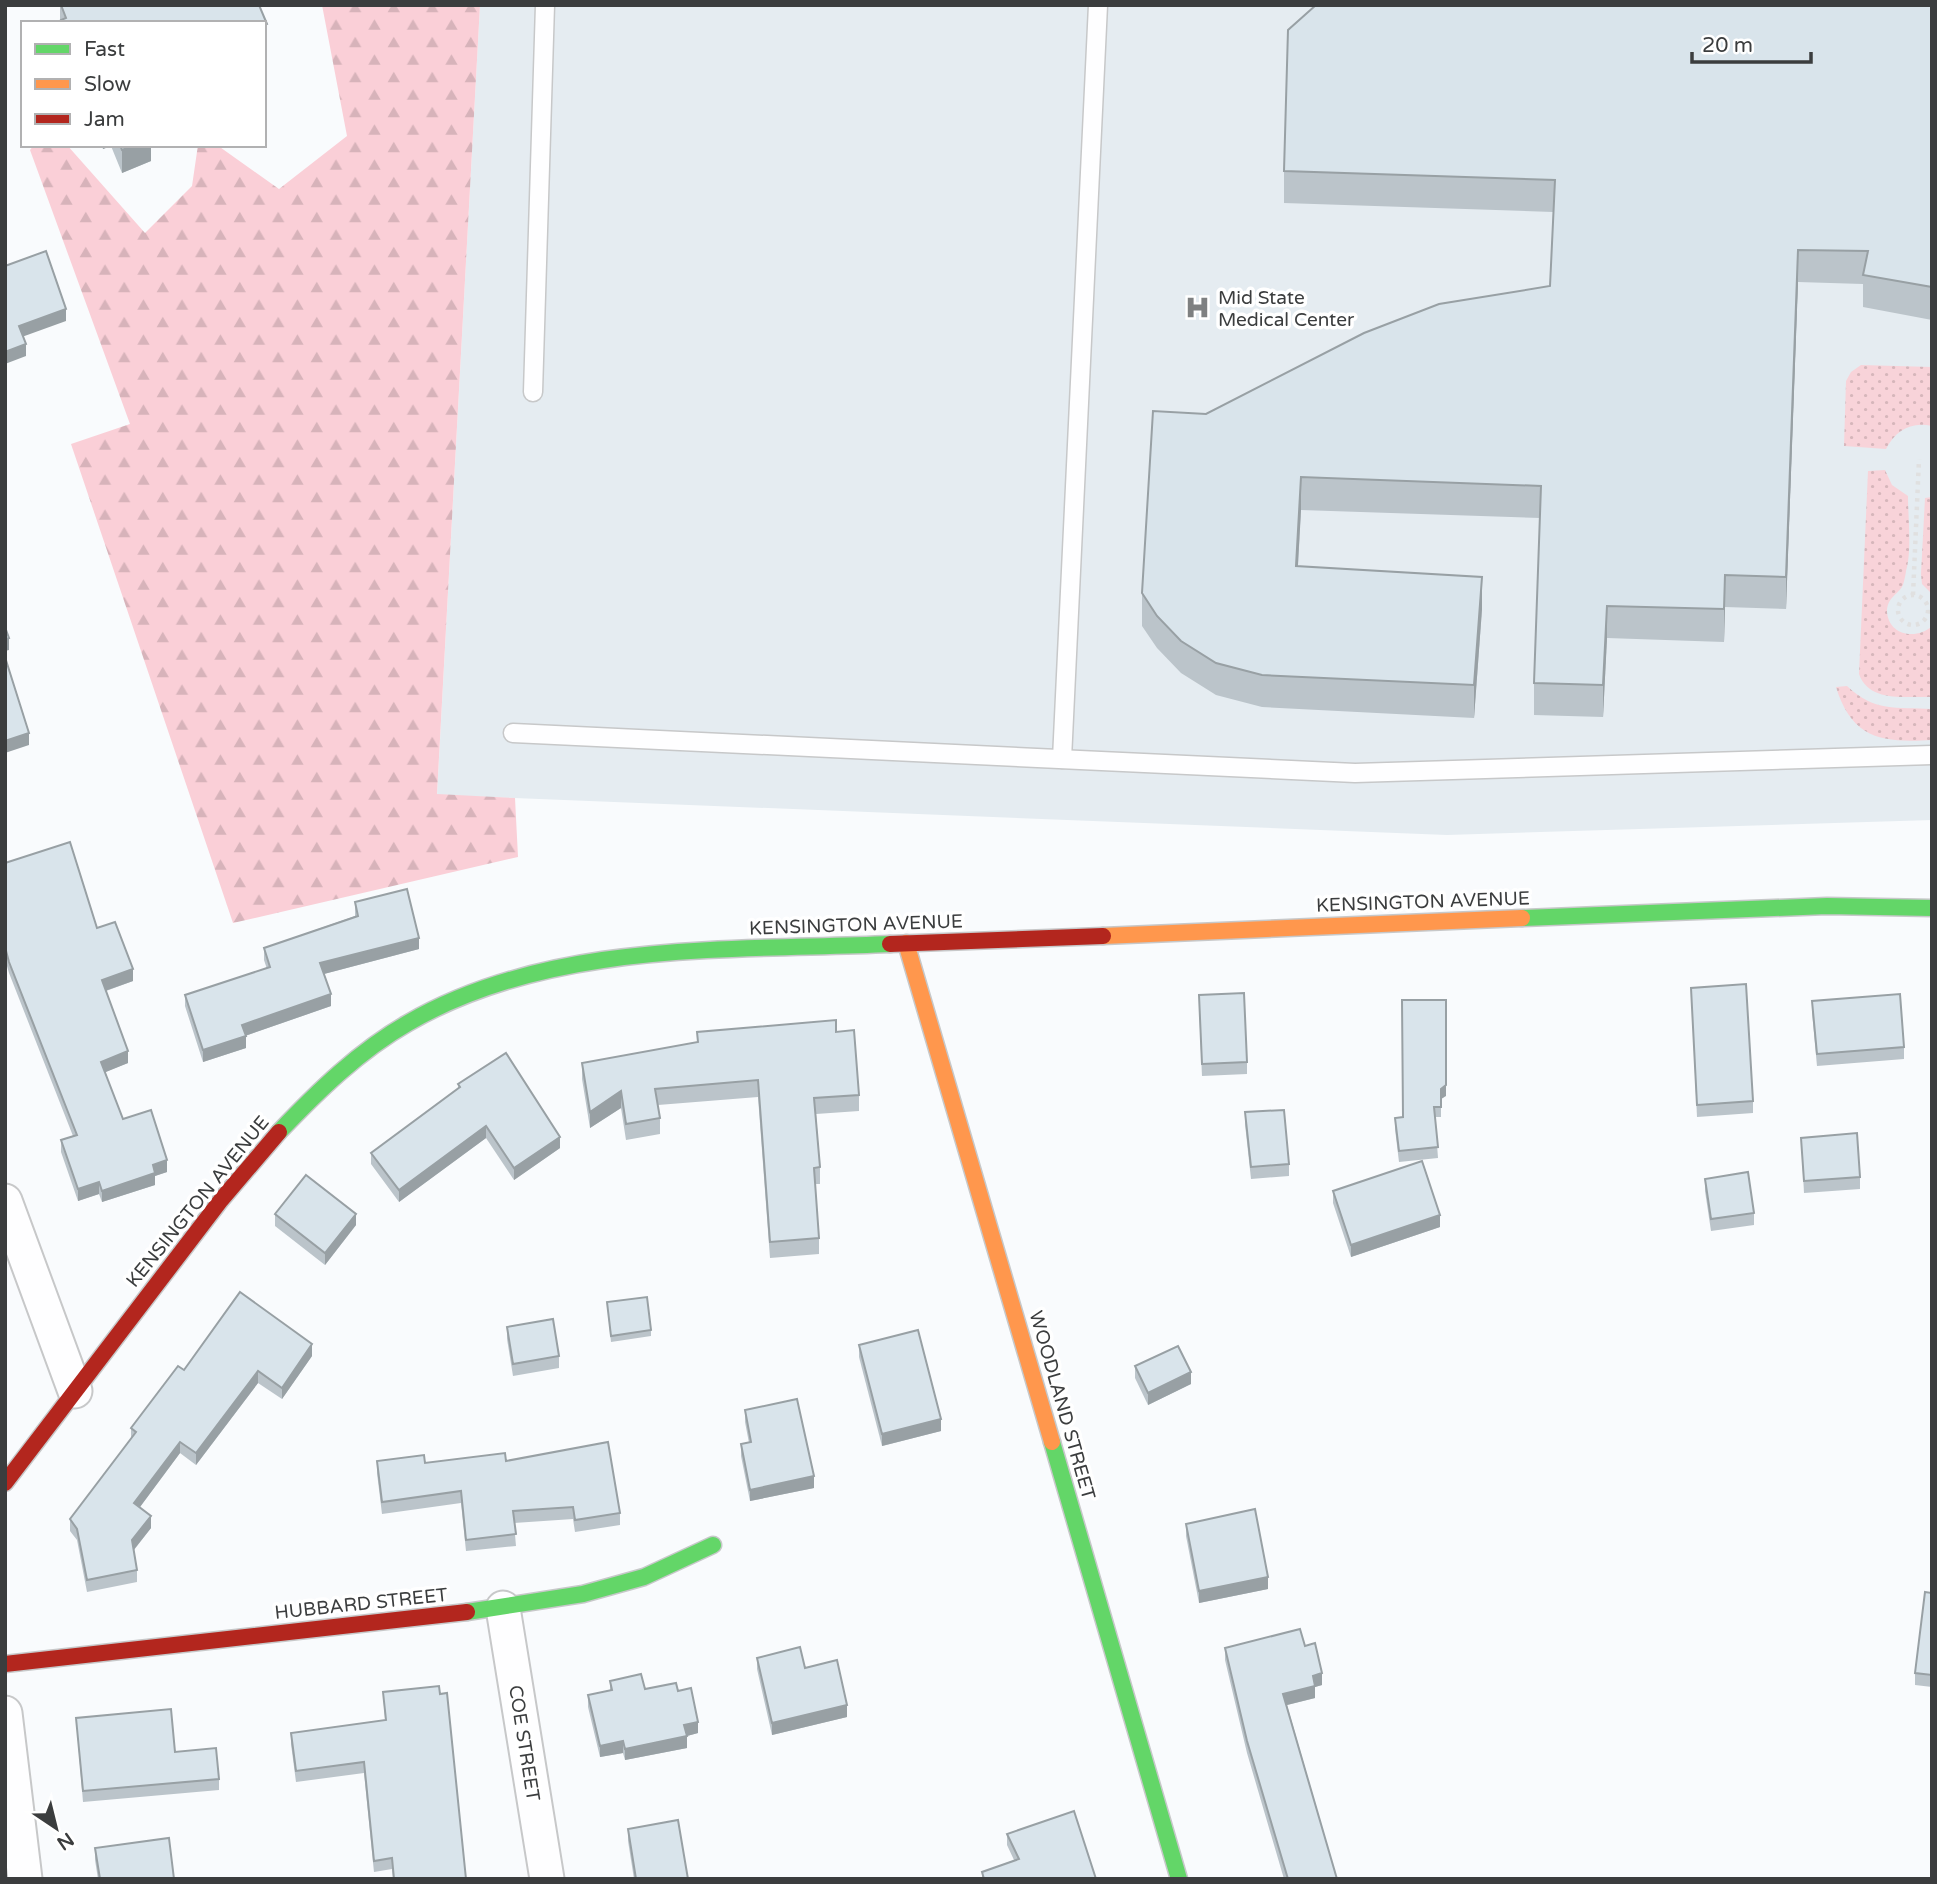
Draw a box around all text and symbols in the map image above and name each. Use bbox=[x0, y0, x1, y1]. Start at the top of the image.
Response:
legend bbox=[21, 21, 266, 147]
scale bar bbox=[1692, 21, 1811, 65]
text: 20 m bbox=[1702, 33, 1753, 58]
text: Fast bbox=[84, 37, 125, 62]
text: Slow bbox=[84, 72, 132, 97]
text: Jam bbox=[84, 107, 125, 132]
place label: Mid State Medical Center bbox=[1218, 287, 1355, 331]
hospital icon: Mid State Medical Center bbox=[1184, 294, 1212, 322]
street label: KENSINGTON AVENUE bbox=[1316, 887, 1530, 917]
street label: KENSINGTON AVENUE bbox=[749, 910, 963, 940]
street label: KENSINGTON AVENUE bbox=[122, 1112, 274, 1292]
street label: WOODLAND STREET bbox=[1025, 1308, 1100, 1503]
street label: HUBBARD STREET bbox=[273, 1584, 449, 1624]
street label: COE STREET bbox=[504, 1684, 544, 1803]
north arrow bbox=[21, 1793, 91, 1863]
text: N bbox=[53, 1828, 78, 1854]

